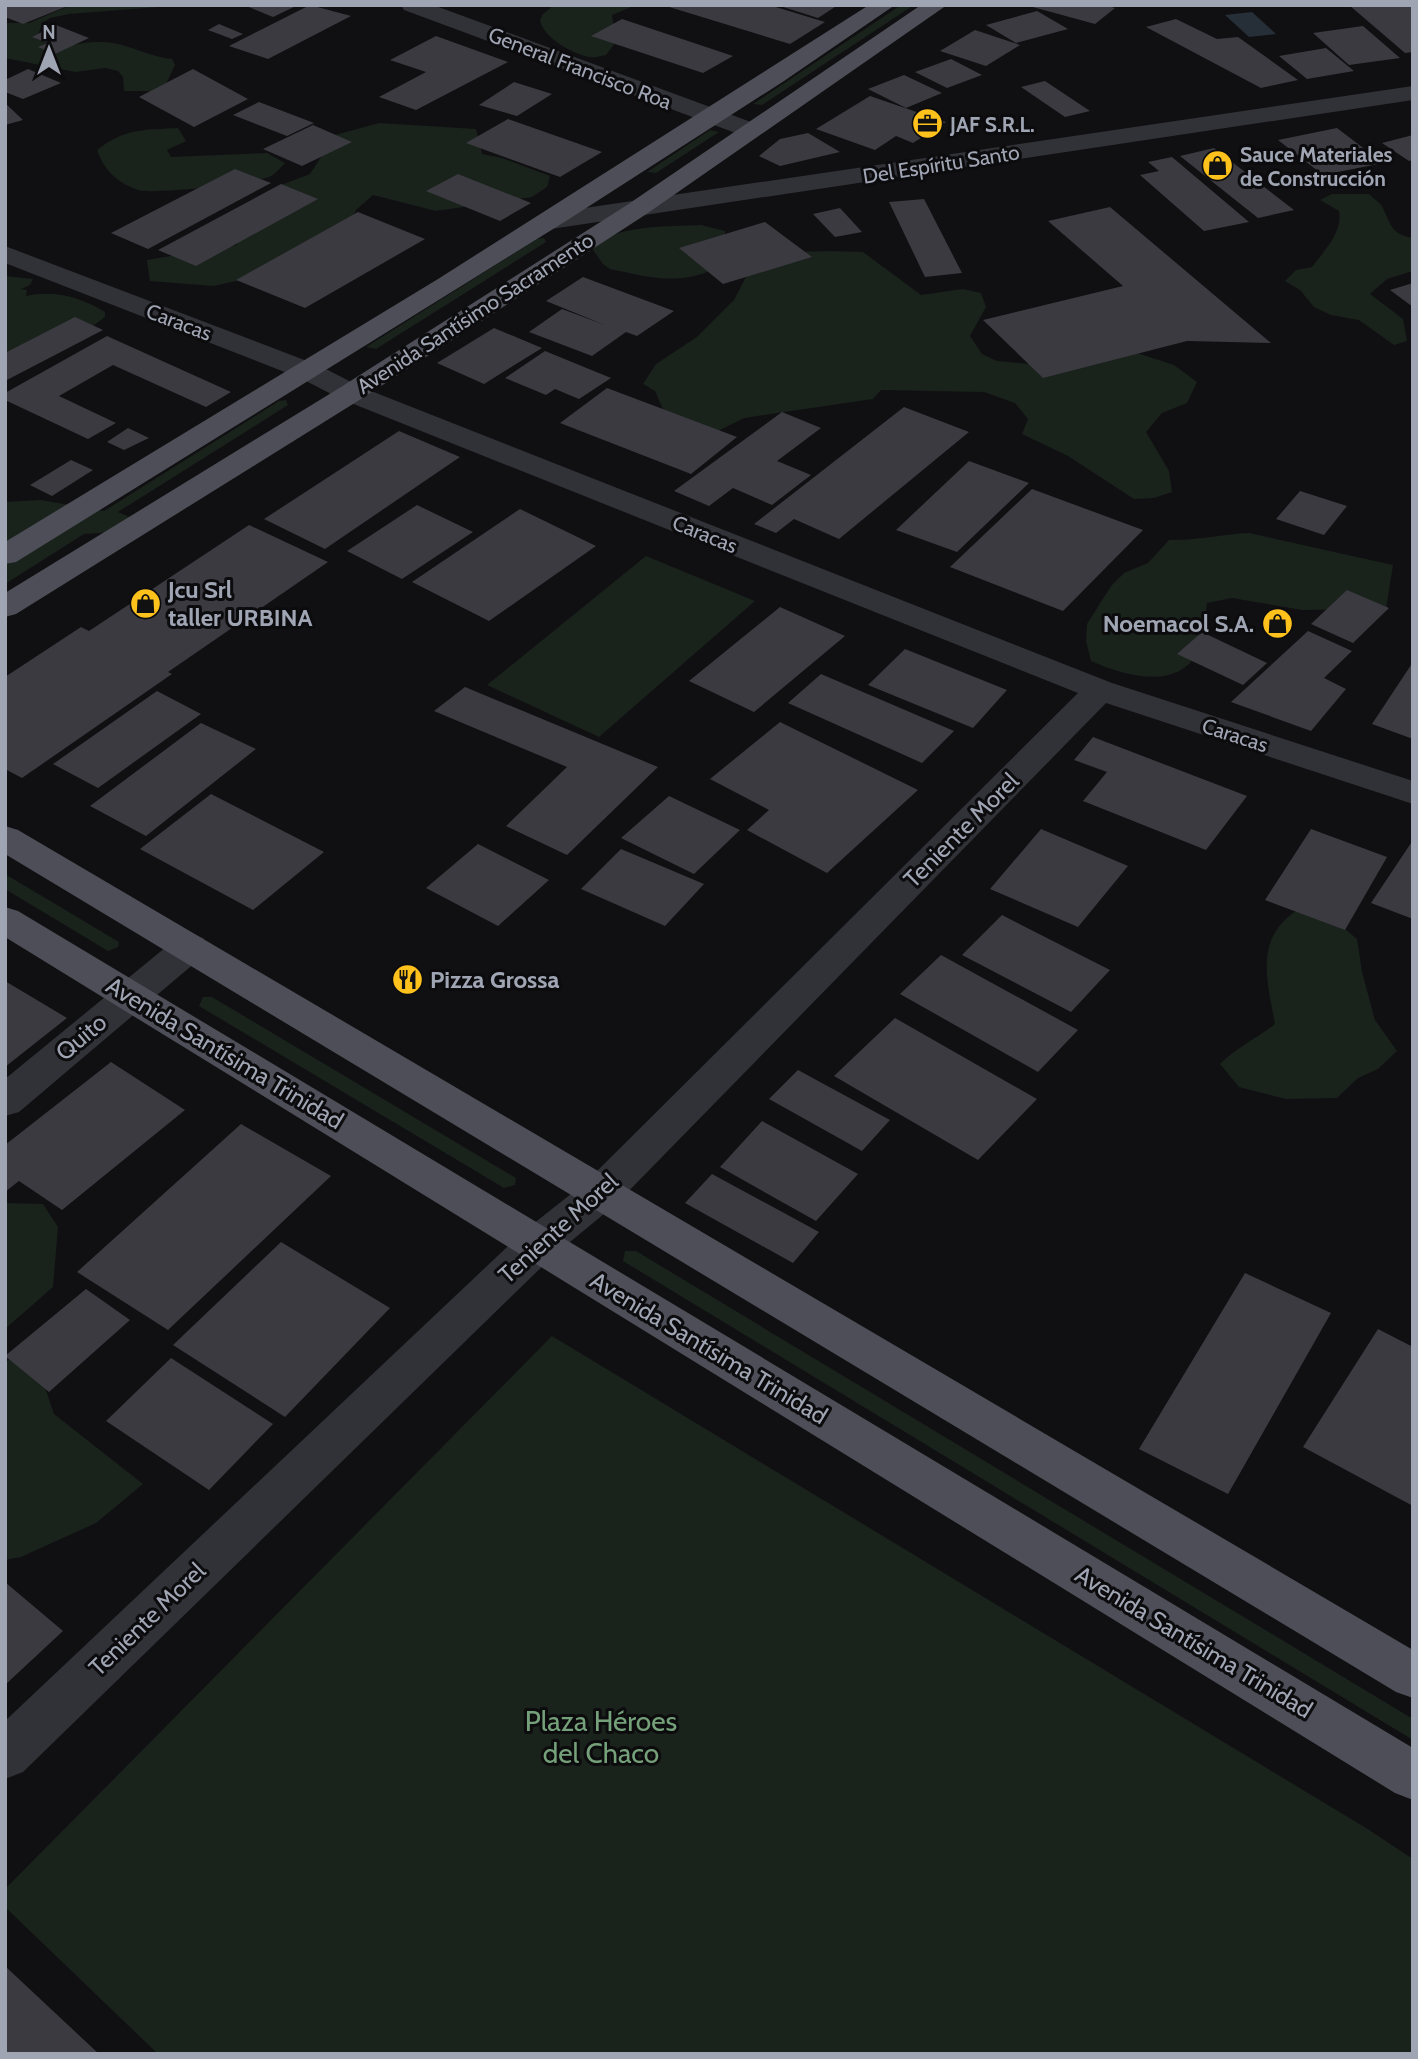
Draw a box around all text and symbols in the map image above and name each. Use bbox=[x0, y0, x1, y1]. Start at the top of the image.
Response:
north arrow bbox=[14, 14, 84, 84]
text: N bbox=[42, 21, 56, 44]
street label: General Francisco Roa bbox=[485, 22, 675, 114]
office icon: JAF S.R.L. bbox=[910, 107, 944, 141]
place label: JAF S.R.L. bbox=[949, 112, 1035, 137]
street label: Del Espíritu Santo bbox=[861, 139, 1021, 189]
place label: Sauce Materiales de Construcción bbox=[1240, 142, 1393, 191]
shop icon: Sauce Materiales de Construcción bbox=[1200, 149, 1234, 183]
street label: Avenida Santísimo Sacramento bbox=[352, 227, 598, 399]
street label: Caracas bbox=[143, 298, 215, 346]
street label: Caracas bbox=[669, 510, 741, 558]
place label: Jcu Srl taller URBINA bbox=[167, 575, 312, 632]
shop icon: Jcu Srl taller URBINA bbox=[128, 586, 162, 620]
shop icon: Noemacol S.A. bbox=[1260, 606, 1294, 640]
place label: Noemacol S.A. bbox=[1103, 609, 1254, 638]
street label: Caracas bbox=[1199, 713, 1271, 757]
street label: Teniente Morel bbox=[898, 766, 1025, 893]
restaurant icon: Pizza Grossa bbox=[390, 962, 424, 996]
place label: Pizza Grossa bbox=[430, 965, 559, 994]
street label: Avenida Santísima Trinidad bbox=[101, 971, 349, 1135]
street label: Quito bbox=[50, 1008, 112, 1066]
street label: Teniente Morel bbox=[492, 1167, 624, 1289]
street label: Avenida Santísima Trinidad bbox=[585, 1266, 833, 1430]
street label: Teniente Morel bbox=[83, 1556, 211, 1682]
street label: Avenida Santísima Trinidad bbox=[1070, 1560, 1318, 1724]
park label: Plaza Héroes del Chaco bbox=[525, 1704, 677, 1770]

